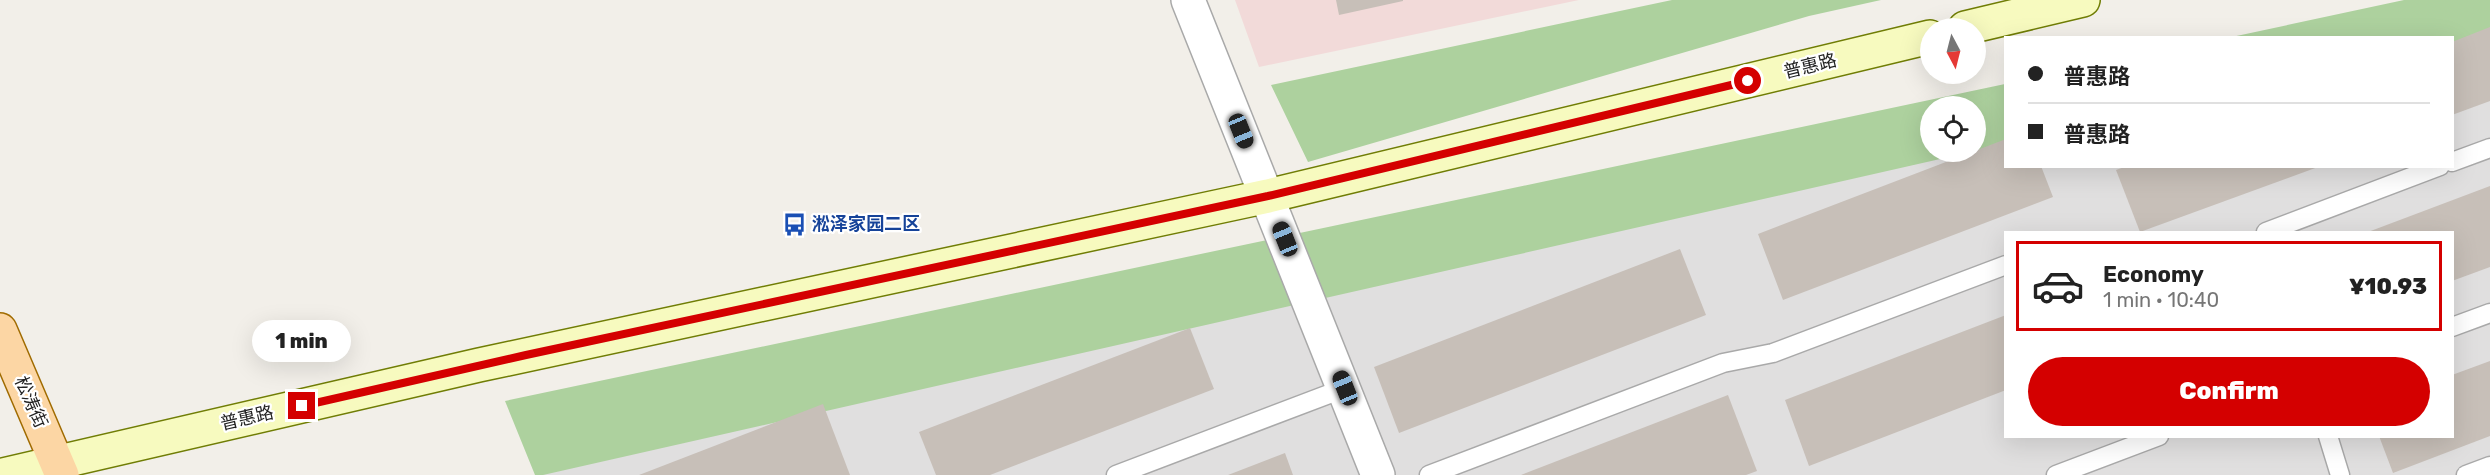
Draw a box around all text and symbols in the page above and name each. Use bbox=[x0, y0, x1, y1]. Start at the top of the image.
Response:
north arrow bbox=[1920, 18, 1986, 84]
map controls bbox=[1920, 18, 1986, 162]
street label: 普惠路 bbox=[1781, 49, 1839, 83]
text: 普惠路 bbox=[2064, 63, 2130, 90]
route start bbox=[1734, 67, 1761, 94]
button: locate bbox=[1920, 96, 1986, 162]
car bbox=[1226, 111, 1256, 151]
text: 普惠路 bbox=[2064, 121, 2130, 148]
bus stop icon: 淞泽家园二区 bbox=[781, 211, 807, 237]
place label: 淞泽家园二区 bbox=[812, 213, 920, 235]
car bbox=[1270, 219, 1300, 259]
icon: car bbox=[2031, 259, 2085, 313]
text: Economy bbox=[2103, 261, 2204, 288]
text: ¥10.93 bbox=[2349, 273, 2427, 300]
text: 1 min · 10:40 bbox=[2103, 288, 2219, 312]
callout: 1 min bbox=[252, 319, 352, 361]
text: 1 min bbox=[275, 329, 328, 353]
button: Confirm bbox=[2028, 357, 2430, 426]
car bbox=[1330, 368, 1360, 408]
street label: 松涛街 bbox=[10, 373, 52, 431]
route end bbox=[288, 392, 315, 419]
street label: 普惠路 bbox=[218, 401, 276, 435]

